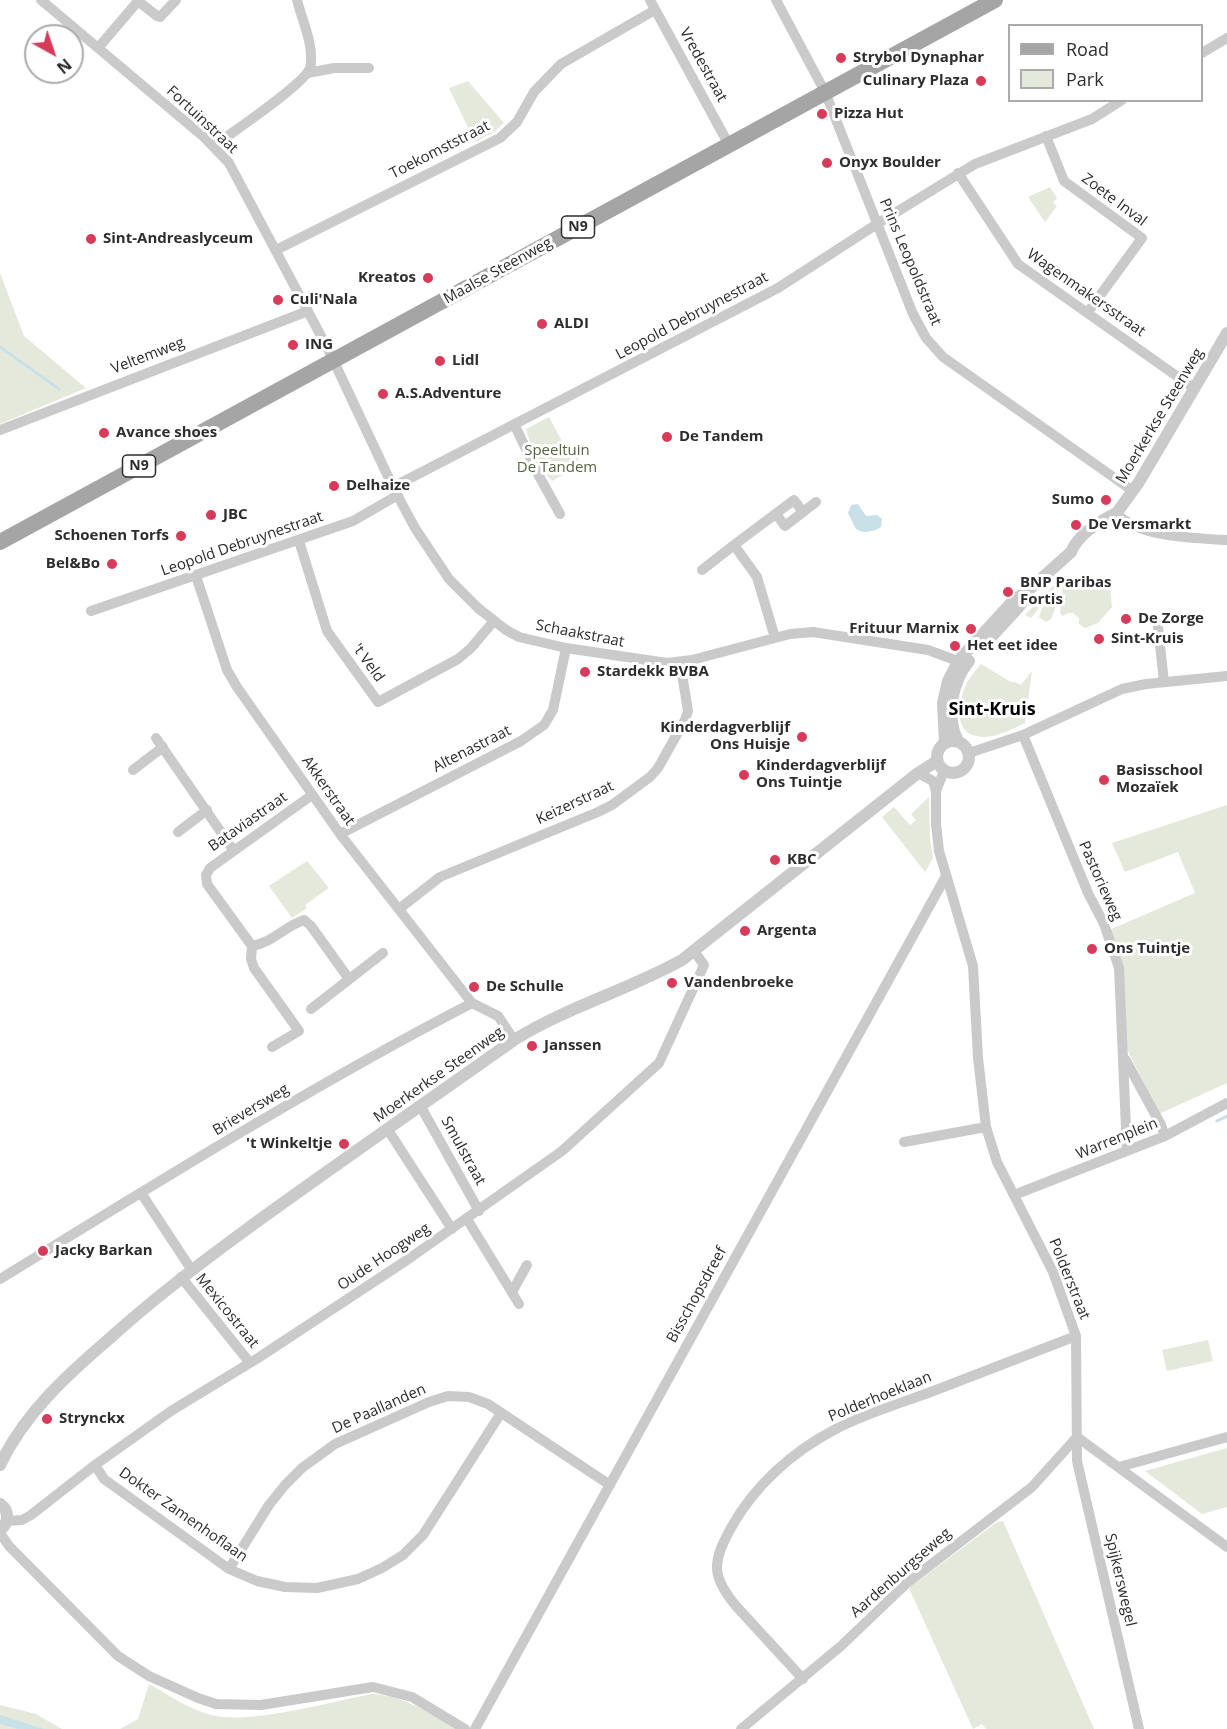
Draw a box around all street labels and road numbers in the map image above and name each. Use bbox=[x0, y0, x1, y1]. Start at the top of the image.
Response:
street label: Vredestraat bbox=[675, 25, 731, 105]
street label: Fortuinstraat bbox=[163, 82, 241, 158]
street label: Toekomststraat bbox=[387, 117, 493, 183]
street label: Zoete Inval bbox=[1078, 170, 1150, 230]
street label: Prins Leopoldstraat bbox=[875, 196, 945, 328]
road number: N9 bbox=[562, 216, 594, 238]
street label: Maalse Steenweg bbox=[441, 234, 555, 308]
street label: Wagenmakersstraat bbox=[1023, 245, 1149, 341]
street label: Leopold Debruynestraat bbox=[613, 268, 771, 364]
street label: Veltemweg bbox=[109, 334, 187, 378]
street label: Moerkerkse Steenweg bbox=[1112, 345, 1208, 487]
road number: N9 bbox=[122, 455, 156, 477]
street label: Leopold Debruynestraat bbox=[159, 508, 325, 580]
street label: Schaakstraat bbox=[534, 617, 626, 651]
street label: 't Veld bbox=[348, 640, 388, 686]
street label: Altenastraat bbox=[430, 722, 514, 776]
street label: Akkerstraat bbox=[298, 753, 358, 829]
street label: Keizerstraat bbox=[533, 777, 617, 829]
street label: Bataviastraat bbox=[205, 788, 291, 856]
street label: Pastorieweg bbox=[1074, 838, 1126, 924]
street label: Moerkerkse Steenweg bbox=[370, 1023, 508, 1127]
street label: Brieversweg bbox=[210, 1080, 292, 1140]
street label: Smulstraat bbox=[437, 1114, 489, 1188]
street label: Warrenplein bbox=[1074, 1114, 1160, 1164]
street label: Oude Hoogweg bbox=[334, 1219, 434, 1295]
street label: Polderstraat bbox=[1045, 1236, 1093, 1322]
street label: Bisschopsdreef bbox=[663, 1244, 731, 1346]
street label: Mexicostraat bbox=[192, 1270, 262, 1352]
street label: Polderhoeklaan bbox=[826, 1368, 934, 1426]
street label: De Paallanden bbox=[329, 1380, 429, 1438]
street label: Dokter Zamenhoflaan bbox=[115, 1464, 251, 1566]
street label: Aardenburgseweg bbox=[847, 1524, 955, 1622]
street label: Spijkerswegel bbox=[1101, 1532, 1139, 1628]

